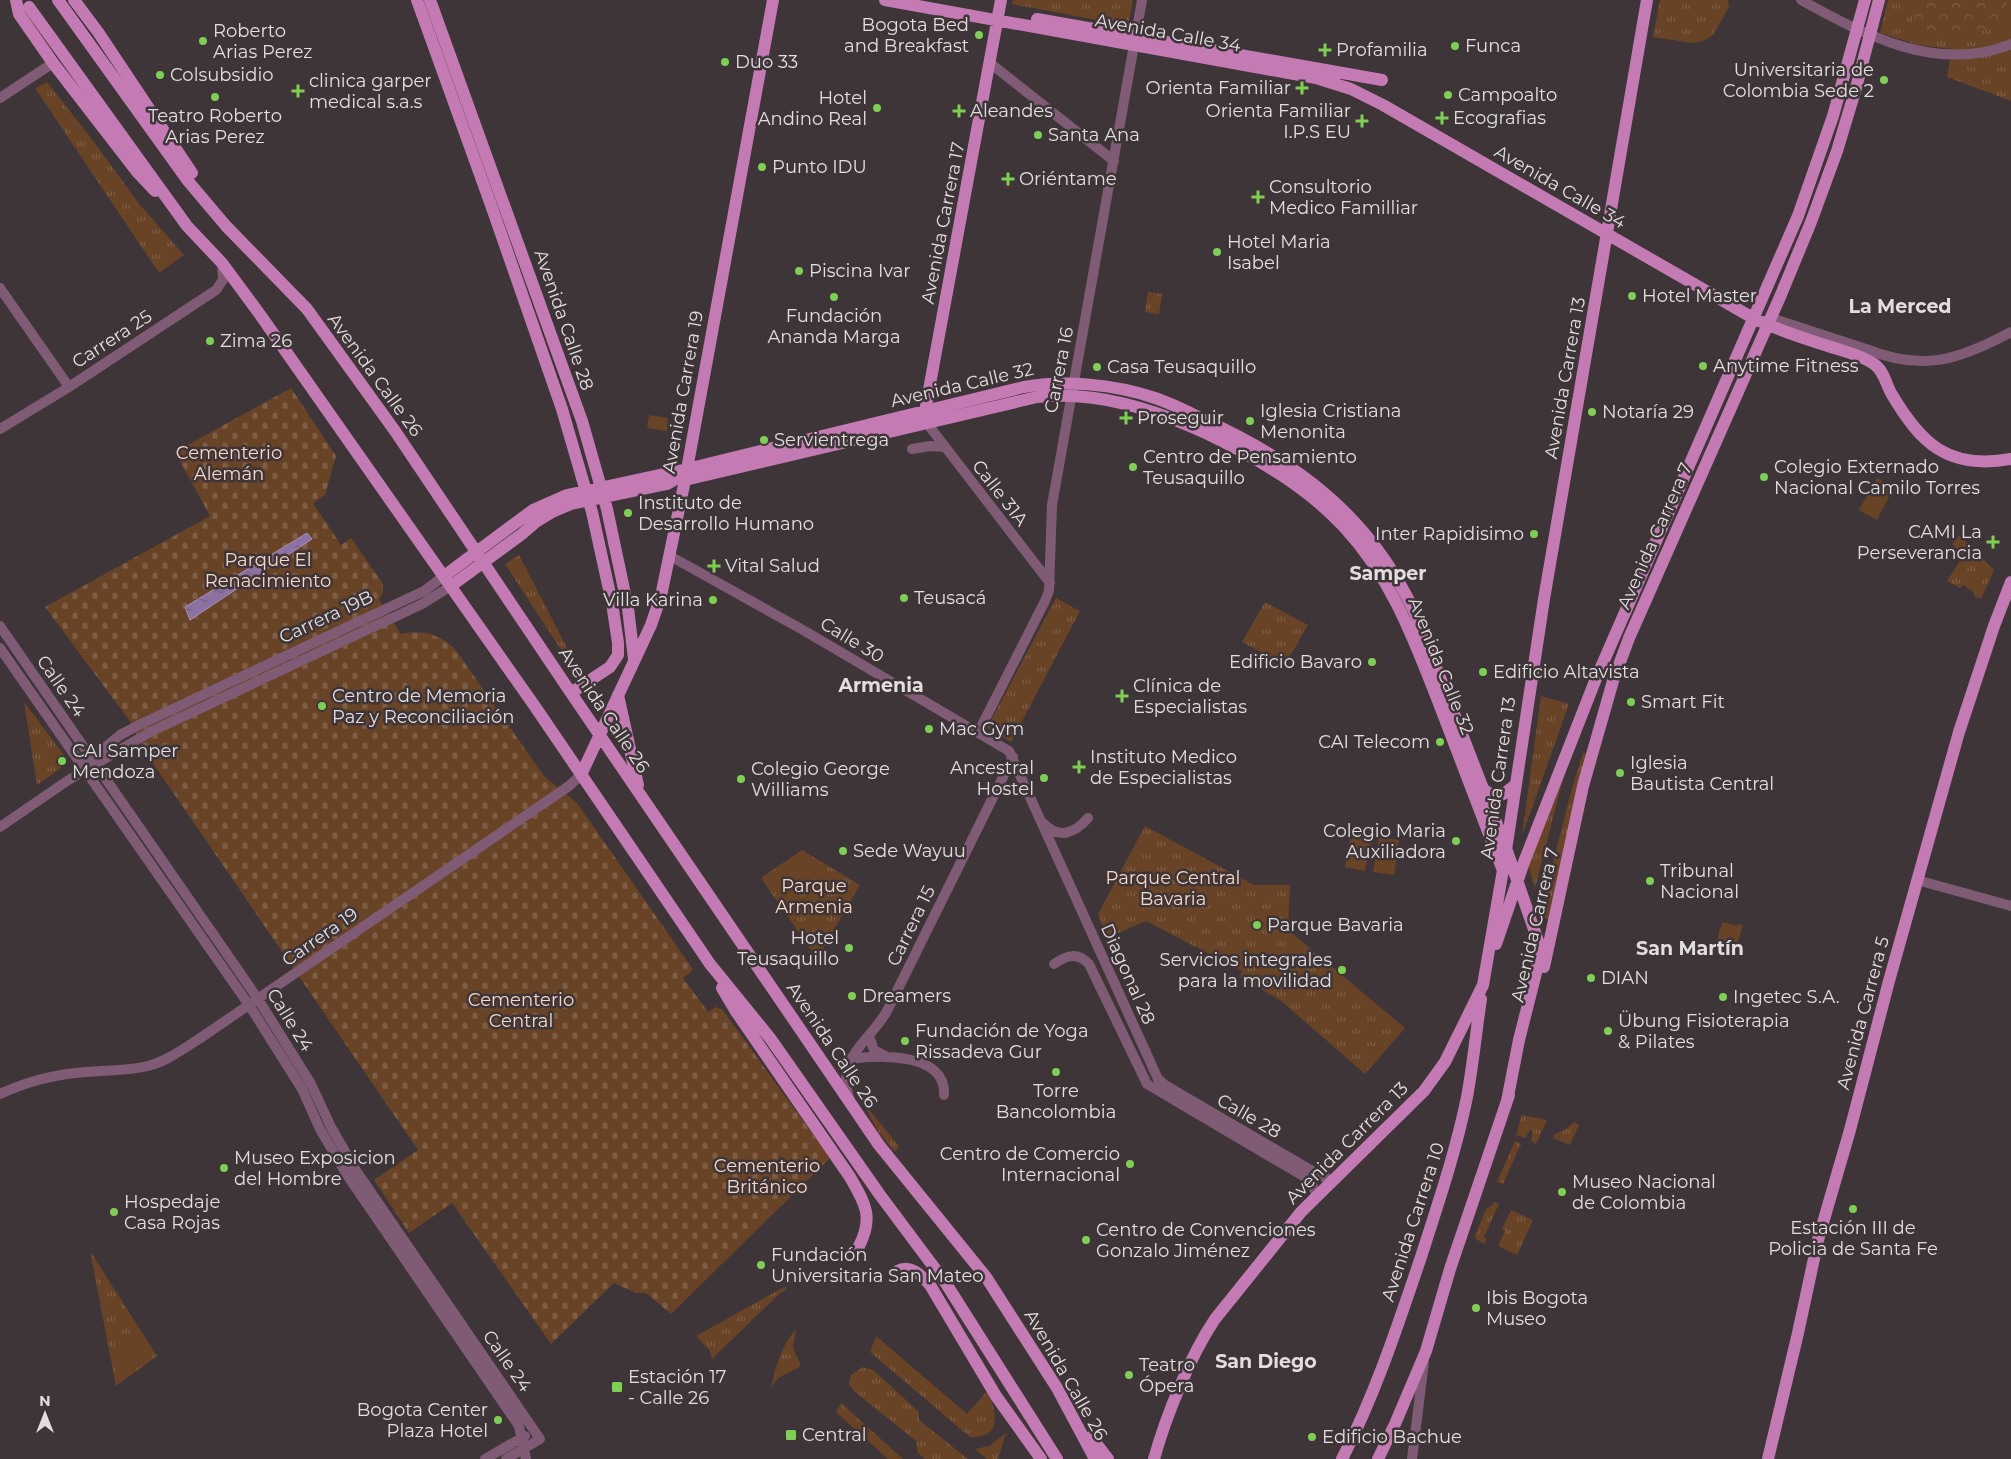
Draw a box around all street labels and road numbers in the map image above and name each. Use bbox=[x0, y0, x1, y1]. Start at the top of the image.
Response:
street label: Avenida Calle 34 bbox=[1093, 9, 1243, 57]
street label: Avenida Carrera 17 bbox=[917, 140, 969, 306]
street label: Avenida Calle 34 bbox=[1490, 140, 1630, 234]
street label: Avenida Calle 28 bbox=[530, 247, 598, 393]
street label: Avenida Carrera 13 bbox=[1540, 295, 1590, 461]
street label: Carrera 25 bbox=[68, 305, 156, 373]
street label: Avenida Calle 26 bbox=[323, 309, 427, 441]
street label: Avenida Carrera 19 bbox=[658, 309, 708, 475]
street label: Carrera 16 bbox=[1040, 325, 1078, 415]
street label: Avenida Calle 32 bbox=[888, 358, 1036, 412]
street label: Calle 31A bbox=[967, 455, 1033, 531]
street label: Avenida Carrera 7 bbox=[1613, 459, 1697, 613]
street label: Carrera 19B bbox=[276, 586, 376, 648]
street label: Avenida Calle 32 bbox=[1403, 594, 1479, 738]
street label: Calle 30 bbox=[816, 612, 888, 668]
street label: Avenida Calle 26 bbox=[554, 643, 654, 777]
street label: Calle 24 bbox=[32, 651, 90, 721]
street label: Avenida Carrera 13 bbox=[1476, 695, 1520, 861]
street label: Avenida Carrera 7 bbox=[1507, 846, 1563, 1004]
street label: Carrera 15 bbox=[882, 882, 940, 970]
street label: Carrera 19 bbox=[278, 903, 362, 971]
street label: Diagonal 28 bbox=[1096, 920, 1160, 1028]
street label: Avenida Carrera 5 bbox=[1832, 934, 1894, 1092]
street label: Avenida Calle 26 bbox=[782, 978, 882, 1112]
street label: Calle 24 bbox=[262, 984, 318, 1056]
street label: Avenida Carrera 13 bbox=[1281, 1077, 1413, 1209]
street label: Calle 28 bbox=[1213, 1089, 1285, 1143]
street label: Avenida Carrera 10 bbox=[1377, 1140, 1449, 1304]
street label: Avenida Calle 26 bbox=[1020, 1306, 1112, 1444]
street label: Calle 24 bbox=[478, 1326, 536, 1396]

